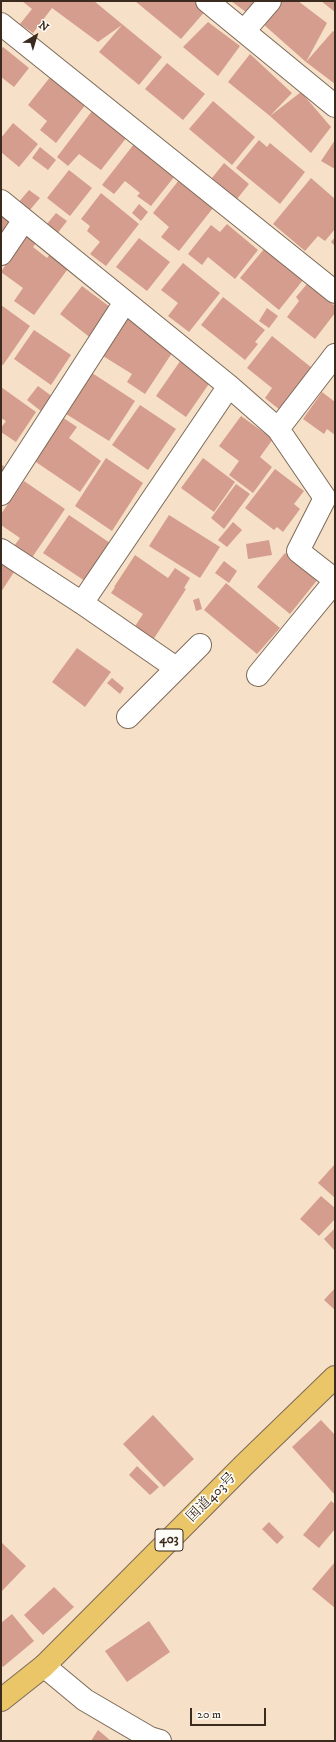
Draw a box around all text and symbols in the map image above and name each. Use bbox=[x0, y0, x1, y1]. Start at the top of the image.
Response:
north arrow bbox=[16, 16, 56, 56]
text: N bbox=[36, 18, 51, 35]
street label: 国道403号 bbox=[184, 1470, 240, 1526]
road number: 403 bbox=[155, 1529, 183, 1551]
scale bar bbox=[192, 1700, 268, 1726]
text: 20 m bbox=[197, 1707, 221, 1722]

